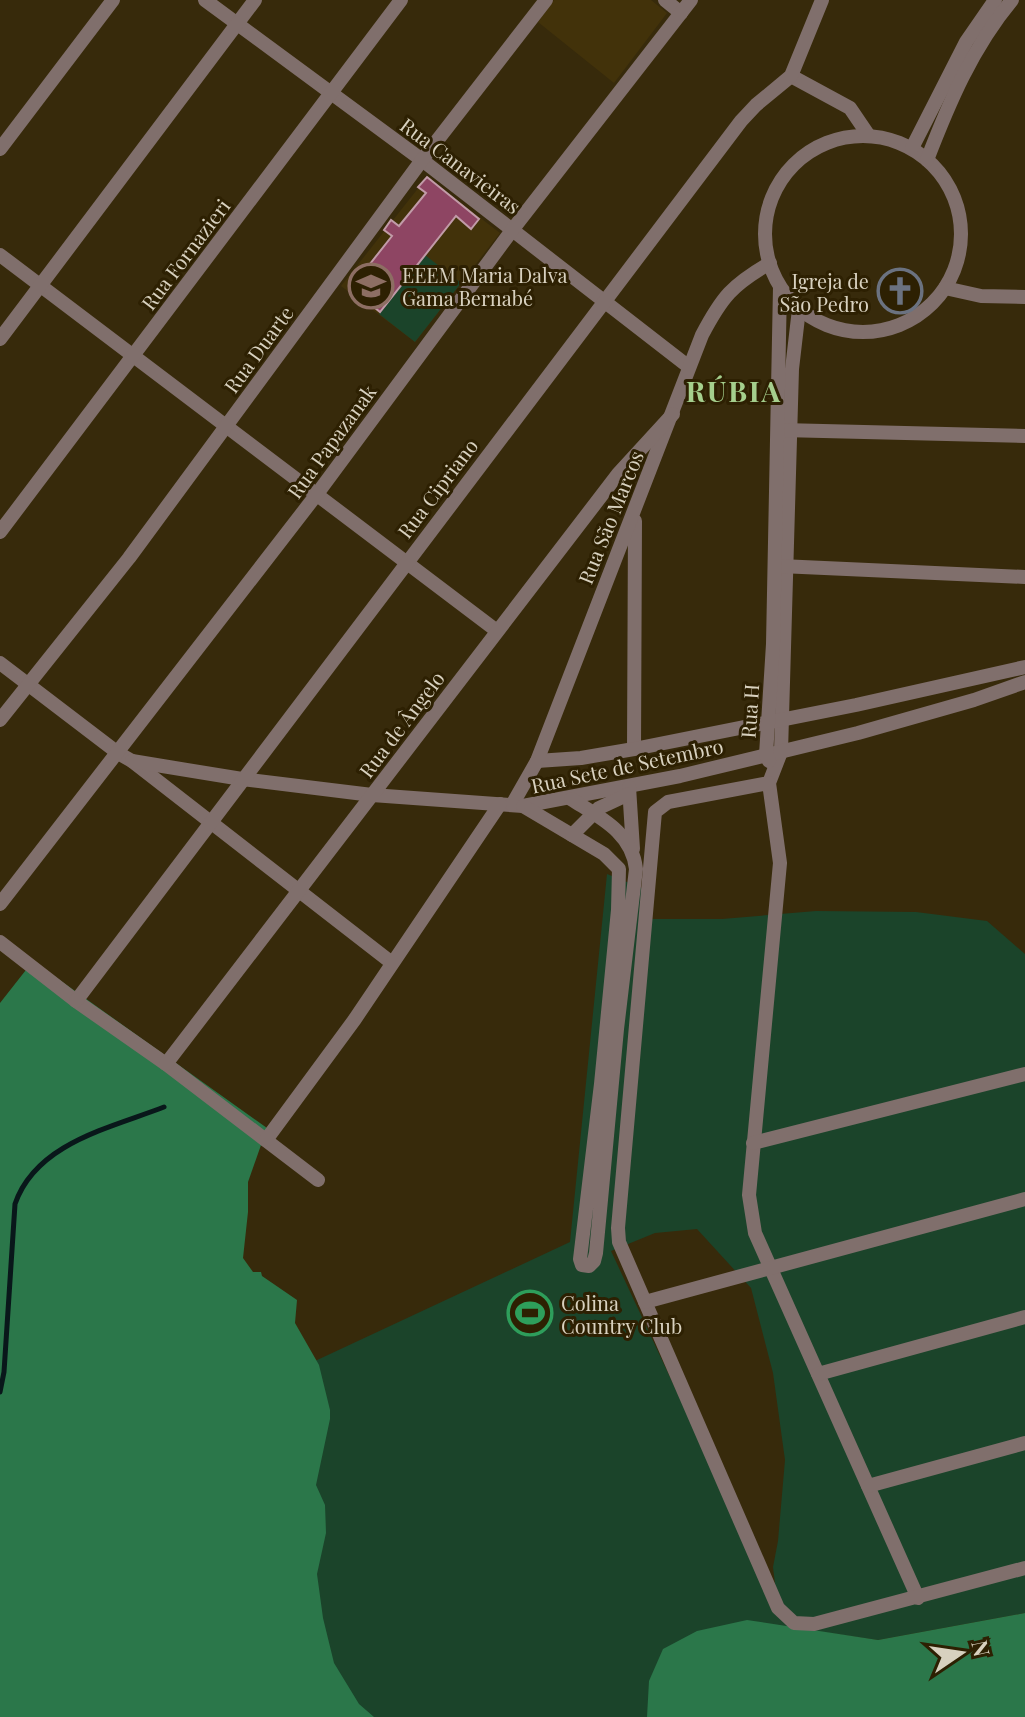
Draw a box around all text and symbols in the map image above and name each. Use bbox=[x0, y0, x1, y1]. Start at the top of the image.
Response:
street label: Rua Canavieiras bbox=[395, 111, 527, 219]
street label: Rua Fornazieri bbox=[134, 193, 236, 315]
place label: EEEM Maria Dalva Gama Bernabé bbox=[402, 261, 567, 311]
school or university icon: EEEM Maria Dalva Gama Bernabé bbox=[347, 262, 395, 310]
place label: Igreja de São Pedro bbox=[780, 267, 869, 317]
church icon: Igreja de São Pedro bbox=[876, 267, 924, 315]
street label: Rua Duarte bbox=[217, 300, 299, 398]
district label: RÚBIA bbox=[686, 372, 782, 409]
street label: Rua Papazanak bbox=[280, 379, 382, 503]
street label: Rua Cipriano bbox=[391, 433, 483, 543]
street label: Rua São Marcos bbox=[571, 446, 649, 588]
street label: Rua de Ângelo bbox=[352, 665, 450, 783]
street label: Rua H bbox=[734, 683, 764, 739]
street label: Rua Sete de Setembro bbox=[528, 731, 726, 799]
sports icon: Colina Country Club bbox=[506, 1289, 554, 1337]
place label: Colina Country Club bbox=[561, 1289, 682, 1339]
north arrow bbox=[921, 1613, 1001, 1693]
text: N bbox=[965, 1637, 998, 1659]

